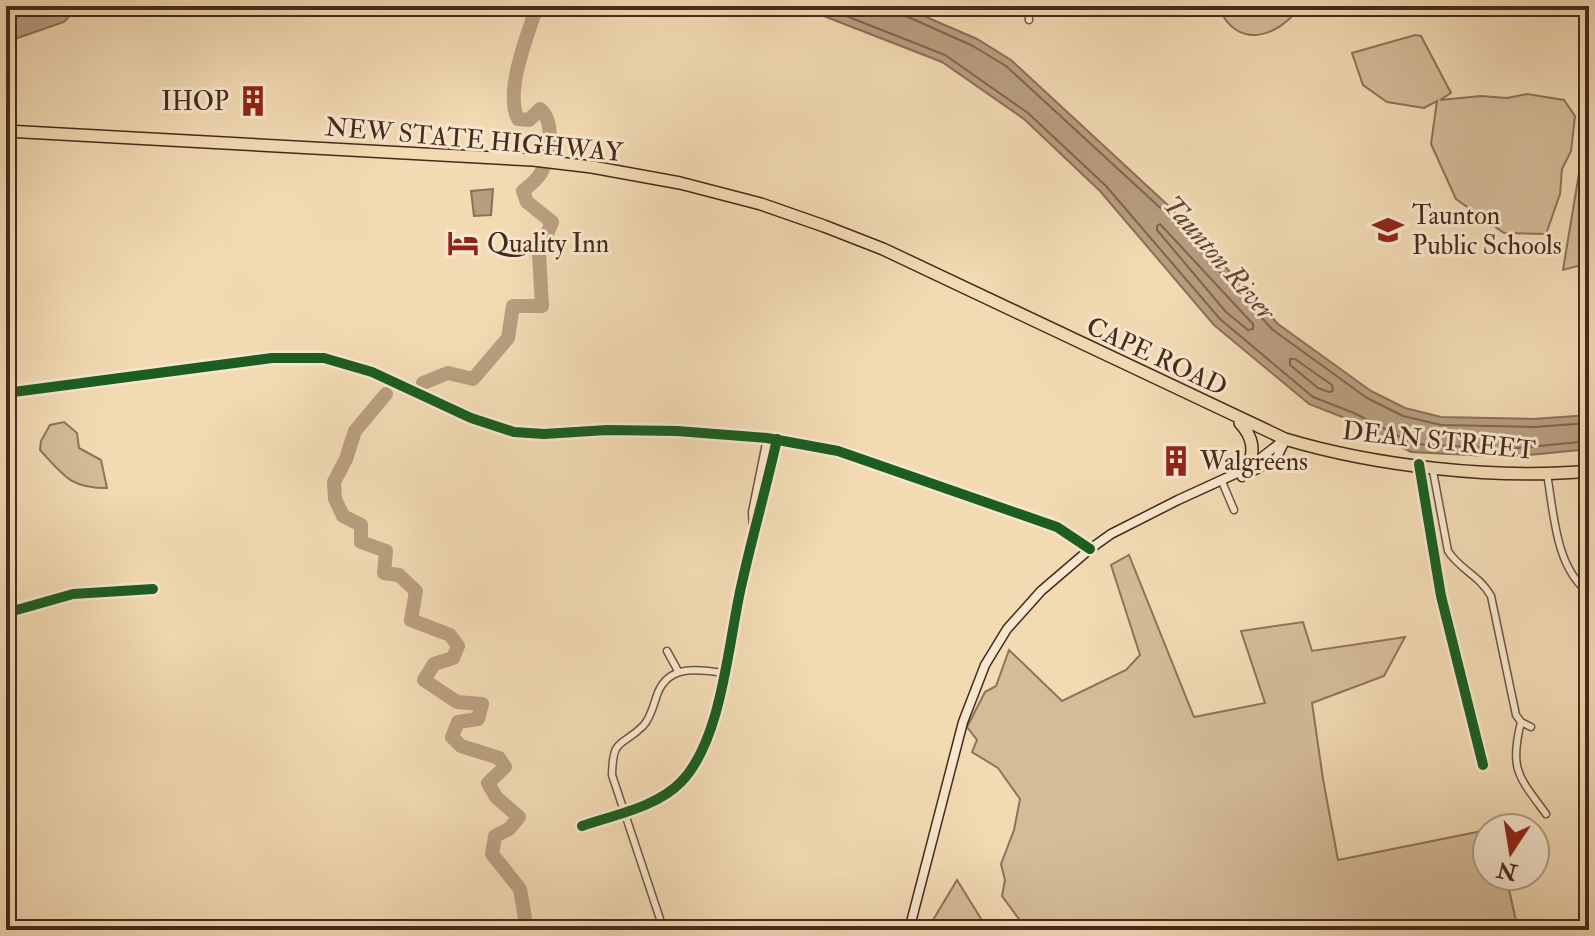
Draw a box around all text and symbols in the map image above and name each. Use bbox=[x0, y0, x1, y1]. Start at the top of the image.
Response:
building icon: IHOP bbox=[236, 84, 270, 118]
place label: IHOP bbox=[161, 86, 229, 118]
street label: NEW STATE HIGHWAY bbox=[323, 111, 626, 169]
water label: Taunton River bbox=[1155, 188, 1284, 329]
place label: Taunton Public Schools bbox=[1412, 200, 1562, 262]
school or university icon: Taunton Public Schools bbox=[1371, 213, 1405, 247]
hotel icon: Quality Inn bbox=[446, 226, 480, 260]
place label: Quality Inn bbox=[487, 228, 609, 260]
street label: CAPE ROAD bbox=[1081, 310, 1232, 403]
street label: DEAN STREET bbox=[1341, 415, 1537, 467]
building icon: Walgreens bbox=[1159, 444, 1193, 478]
place label: Walgreens bbox=[1199, 446, 1308, 478]
north arrow bbox=[1471, 812, 1551, 892]
text: N bbox=[1494, 855, 1521, 887]

